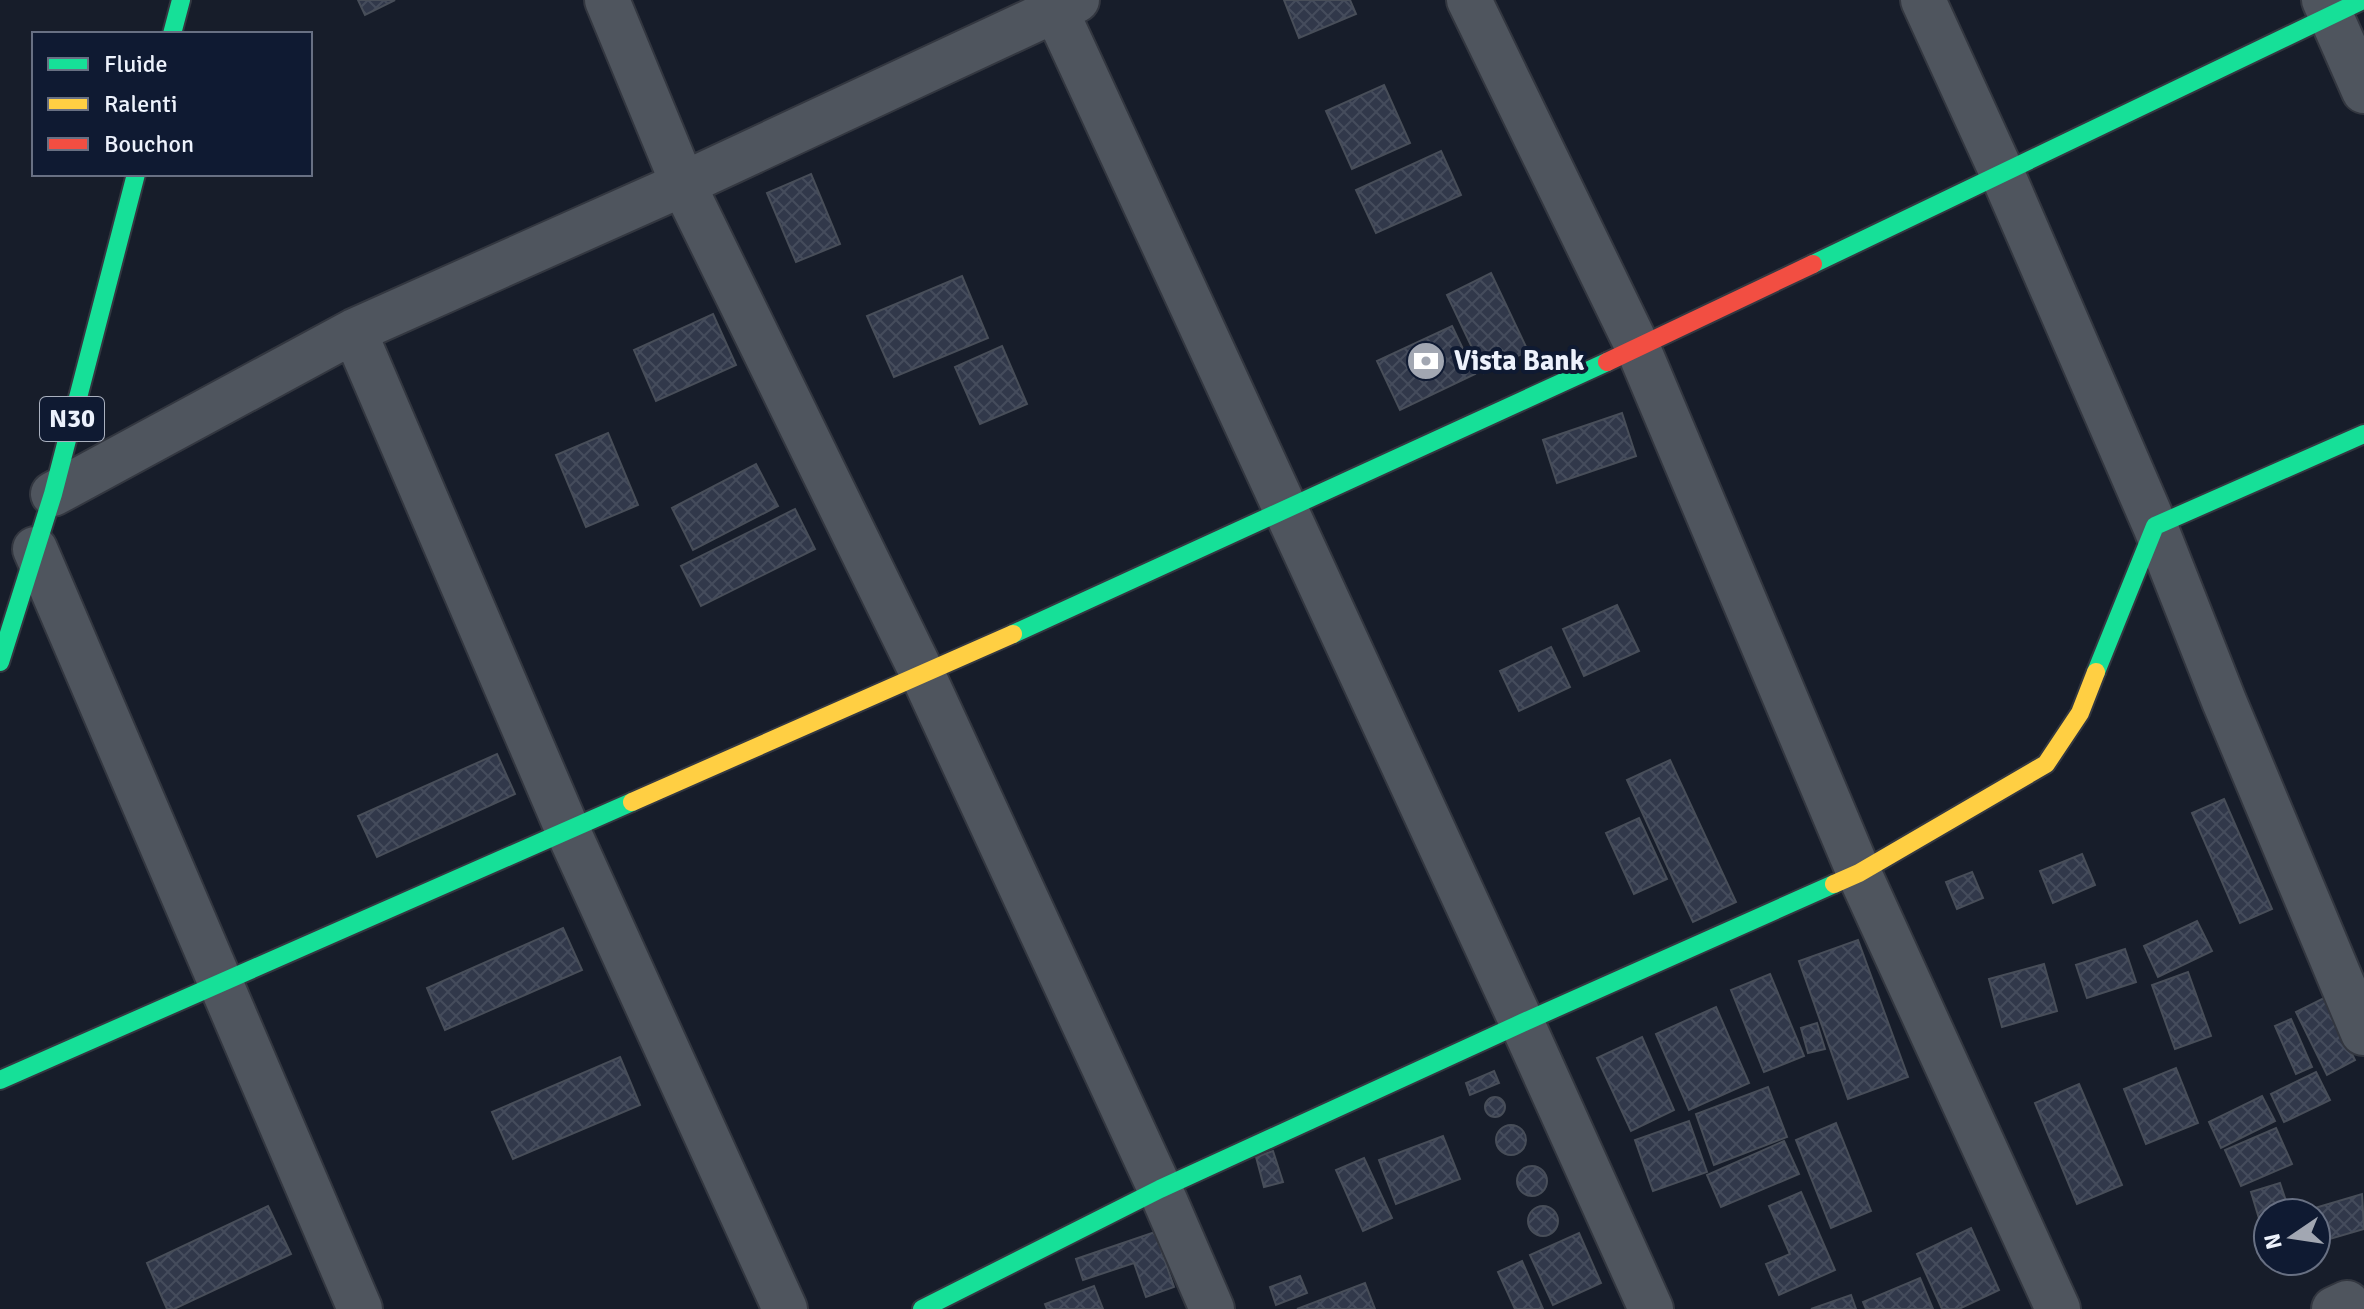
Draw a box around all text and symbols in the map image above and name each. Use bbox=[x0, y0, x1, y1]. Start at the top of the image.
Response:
legend bbox=[32, 32, 312, 176]
text: Fluide bbox=[104, 49, 168, 79]
text: Ralenti bbox=[104, 89, 177, 119]
text: Bouchon bbox=[104, 129, 194, 159]
bank icon: Vista Bank bbox=[1405, 340, 1447, 382]
place label: Vista Bank bbox=[1454, 344, 1585, 378]
road number: N30 bbox=[40, 397, 104, 441]
north arrow bbox=[2252, 1197, 2332, 1277]
text: N bbox=[2258, 1231, 2288, 1252]

